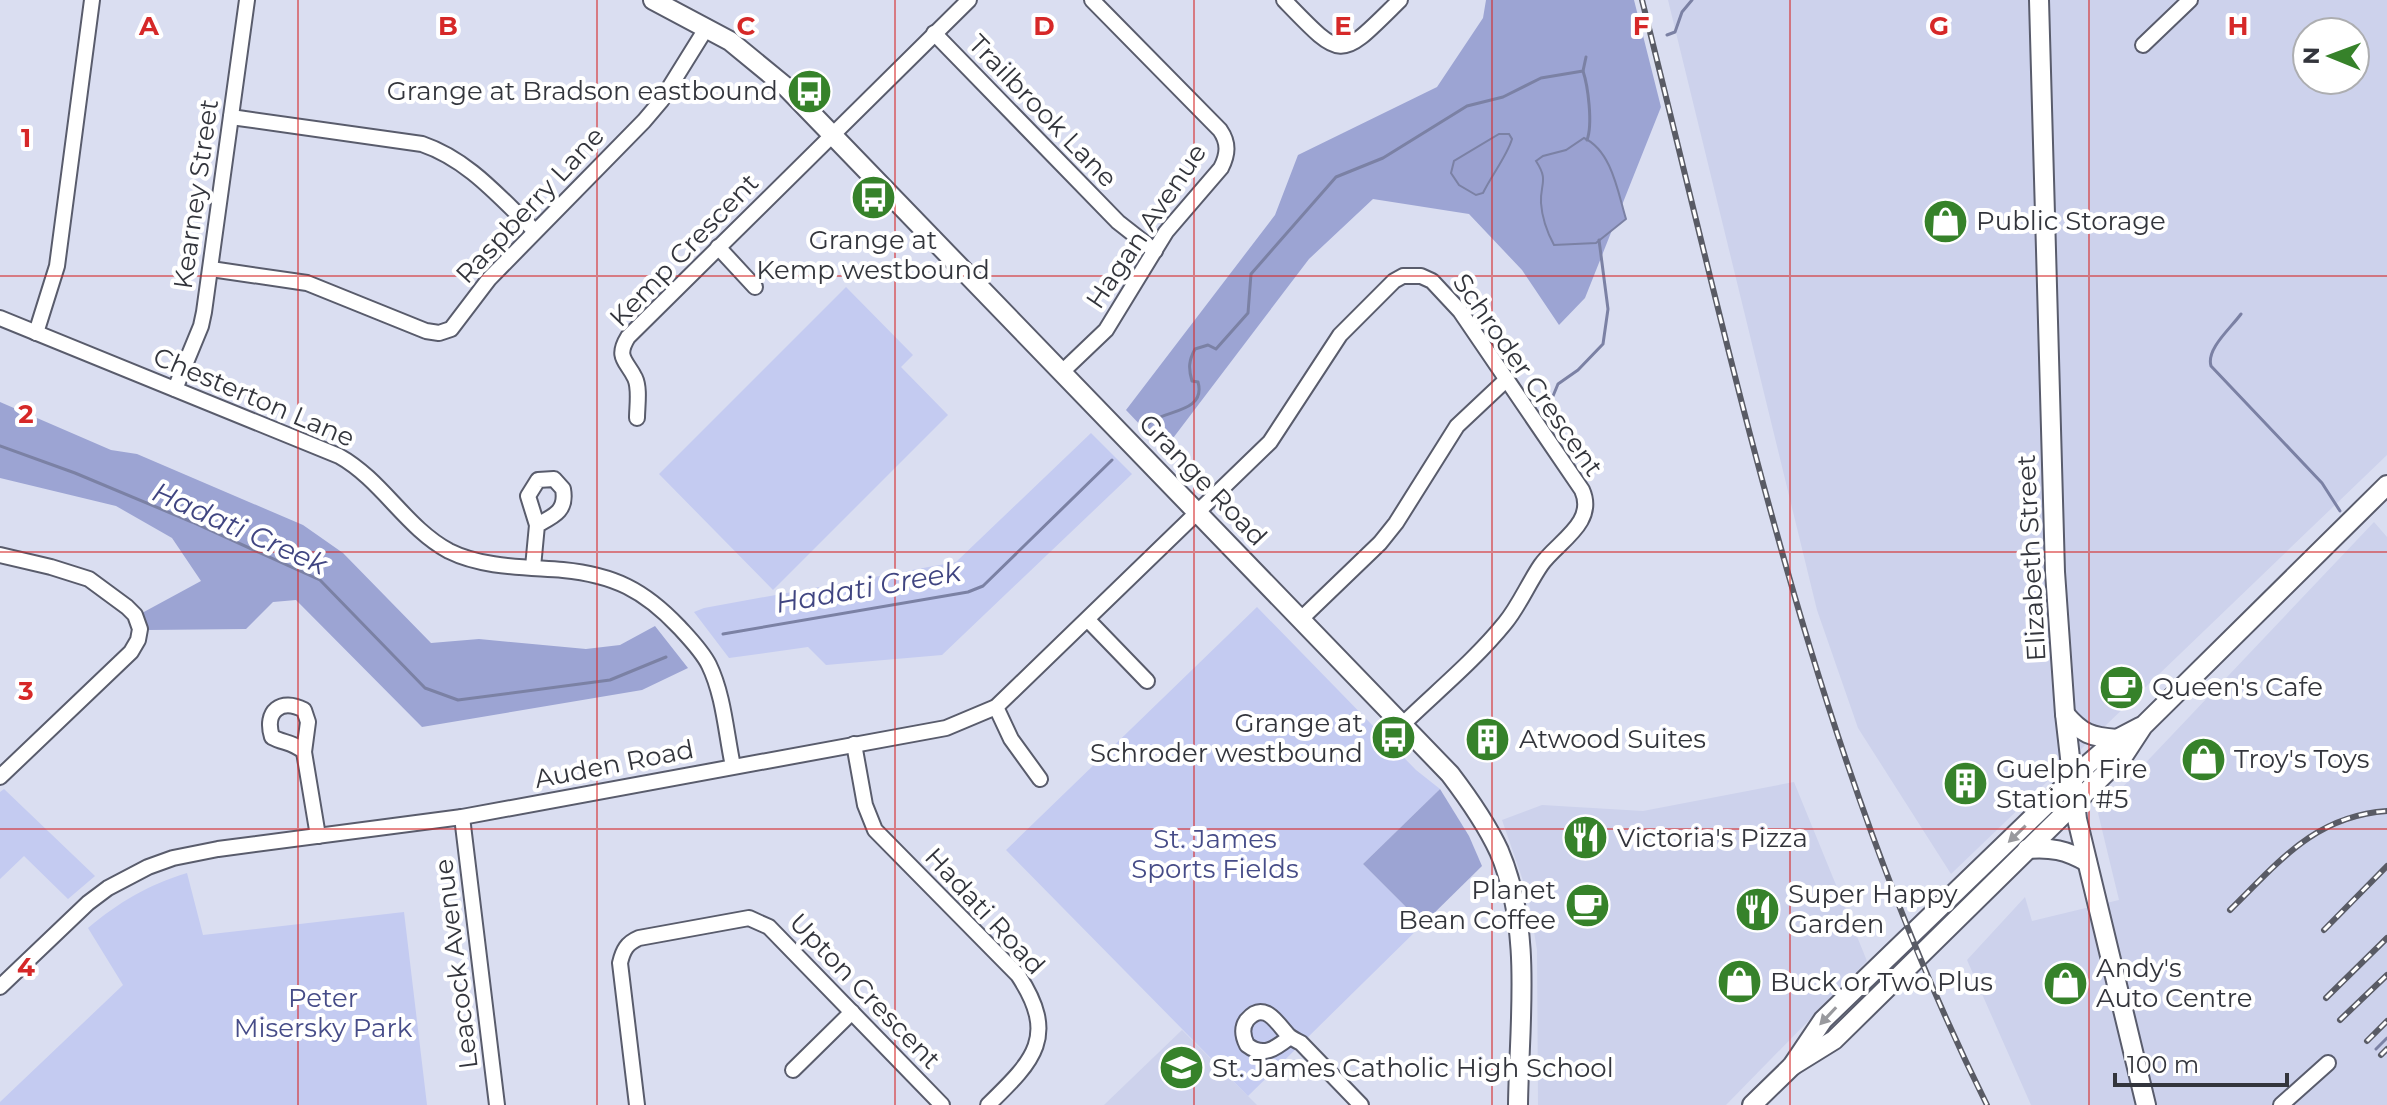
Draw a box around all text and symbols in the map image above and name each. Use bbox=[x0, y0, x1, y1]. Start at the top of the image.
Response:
text: A bbox=[138, 10, 160, 42]
text: B bbox=[438, 10, 458, 42]
text: C bbox=[737, 10, 756, 42]
text: D bbox=[1033, 10, 1055, 42]
text: E bbox=[1334, 10, 1352, 42]
text: F bbox=[1633, 10, 1649, 42]
text: G bbox=[1929, 10, 1949, 42]
text: H bbox=[2227, 10, 2249, 42]
north arrow bbox=[2291, 16, 2371, 96]
street label: Trailbrook Lane bbox=[962, 28, 1124, 194]
text: N bbox=[2298, 47, 2325, 65]
bus stop icon: Grange at Bradson eastbound bbox=[785, 67, 833, 115]
place label: Grange at Bradson eastbound bbox=[387, 75, 778, 107]
street label: Kearney Street bbox=[167, 97, 225, 291]
street label: Raspberry Lane bbox=[449, 120, 611, 290]
text: 1 bbox=[21, 122, 31, 154]
street label: Hagan Avenue bbox=[1079, 137, 1213, 315]
street label: Kemp Crescent bbox=[603, 167, 765, 333]
bus stop icon: Grange at Kemp westbound bbox=[849, 173, 897, 221]
shop icon: Public Storage bbox=[1921, 197, 1969, 245]
place label: Public Storage bbox=[1976, 205, 2166, 237]
place label: Grange at Kemp westbound bbox=[756, 224, 990, 286]
street label: Schroder Crescent bbox=[1446, 267, 1610, 483]
street label: Chesterton Lane bbox=[148, 340, 360, 454]
text: 2 bbox=[18, 398, 34, 430]
street label: Grange Road bbox=[1132, 407, 1274, 553]
street label: Elizabeth Street bbox=[2010, 454, 2052, 662]
water label: Hadati Creek bbox=[147, 474, 334, 582]
water label: Hadati Creek bbox=[773, 554, 965, 620]
cafe icon: Queen's Cafe bbox=[2097, 663, 2145, 711]
place label: Queen's Cafe bbox=[2152, 671, 2323, 703]
text: 3 bbox=[17, 675, 34, 707]
place label: Grange at Schroder westbound bbox=[1090, 707, 1363, 769]
bus stop icon: Grange at Schroder westbound bbox=[1370, 714, 1418, 762]
building icon: Atwood Suites bbox=[1464, 715, 1512, 763]
place label: Atwood Suites bbox=[1519, 723, 1706, 755]
street label: Auden Road bbox=[532, 733, 696, 795]
shop icon: Troy's Toys bbox=[2179, 735, 2227, 783]
place label: Troy's Toys bbox=[2234, 743, 2369, 775]
place label: Guelph Fire Station #5 bbox=[1996, 753, 2148, 815]
building icon: Guelph Fire Station #5 bbox=[1941, 760, 1989, 808]
restaurant icon: Victoria's Pizza bbox=[1562, 814, 1610, 862]
place label: Victoria's Pizza bbox=[1617, 822, 1808, 854]
park label: St. James Sports Fields bbox=[1131, 823, 1299, 885]
one-way arrow bbox=[2007, 824, 2026, 842]
street label: Hadati Road bbox=[918, 841, 1052, 981]
street label: Leacock Avenue bbox=[427, 857, 485, 1071]
place label: Planet Bean Coffee bbox=[1398, 874, 1556, 936]
place label: Super Happy Garden bbox=[1788, 878, 1958, 940]
cafe icon: Planet Bean Coffee bbox=[1563, 881, 1611, 929]
restaurant icon: Super Happy Garden bbox=[1733, 885, 1781, 933]
street label: Upton Crescent bbox=[783, 906, 947, 1076]
text: 4 bbox=[17, 951, 35, 983]
place label: Andy's Auto Centre bbox=[2096, 952, 2253, 1014]
shop icon: Buck or Two Plus bbox=[1715, 958, 1763, 1006]
shop icon: Andy's Auto Centre bbox=[2041, 959, 2089, 1007]
place label: Buck or Two Plus bbox=[1770, 966, 1993, 998]
park label: Peter Misersky Park bbox=[234, 982, 413, 1044]
one-way arrow bbox=[1820, 1006, 1838, 1025]
scale bar bbox=[2115, 1037, 2287, 1087]
school or university icon: St. James Catholic High School bbox=[1157, 1044, 1205, 1092]
text: 100 m bbox=[2127, 1050, 2199, 1079]
place label: St. James Catholic High School bbox=[1212, 1052, 1614, 1084]

